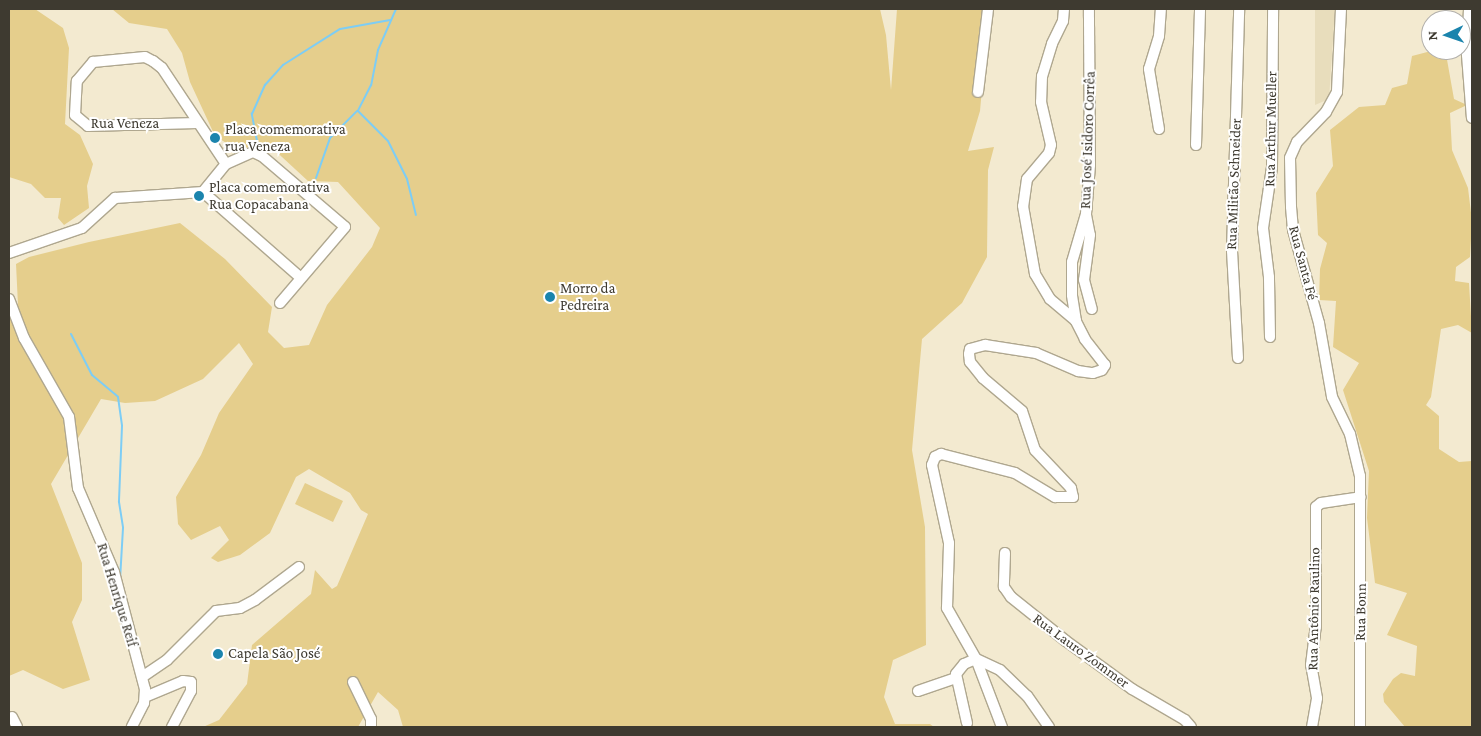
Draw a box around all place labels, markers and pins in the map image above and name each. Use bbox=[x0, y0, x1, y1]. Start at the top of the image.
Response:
place label: Placa comemorativa rua Veneza bbox=[225, 120, 346, 155]
marker: Placa comemorativa rua Veneza bbox=[209, 132, 221, 144]
place label: Placa comemorativa Rua Copacabana bbox=[209, 178, 330, 213]
marker: Placa comemorativa Rua Copacabana bbox=[193, 190, 205, 202]
place label: Morro da Pedreira bbox=[560, 279, 615, 314]
marker: Morro da Pedreira bbox=[544, 291, 556, 303]
place label: Capela São José bbox=[228, 645, 320, 663]
marker: Capela São José bbox=[212, 648, 224, 660]

